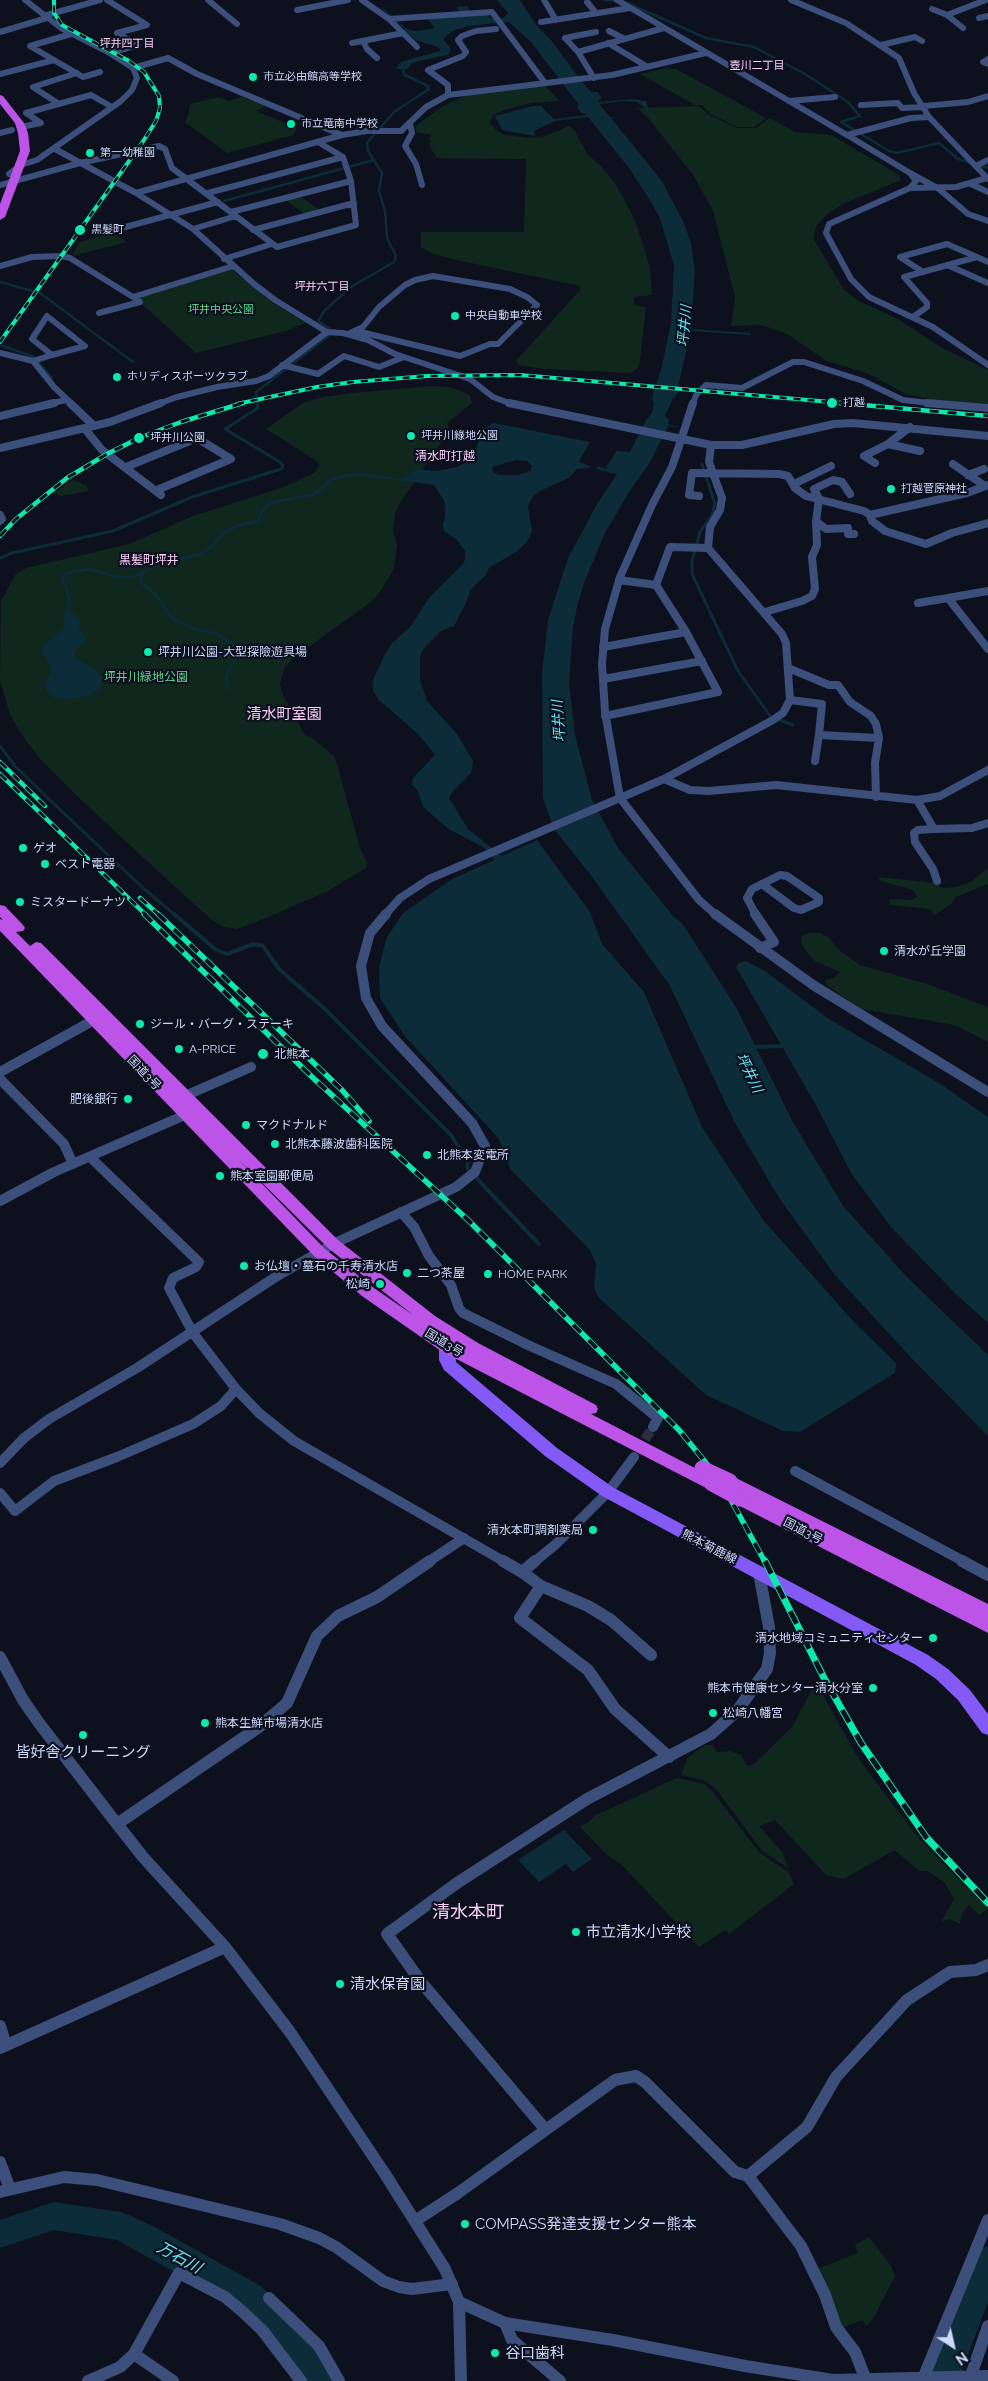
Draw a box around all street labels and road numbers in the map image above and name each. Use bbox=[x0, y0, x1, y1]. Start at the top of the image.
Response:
street label: 国道3号 bbox=[124, 1053, 164, 1093]
street label: 国道3号 bbox=[422, 1326, 466, 1360]
street label: 国道3号 bbox=[781, 1515, 825, 1547]
street label: 熊本菊鹿線 bbox=[679, 1527, 739, 1567]

